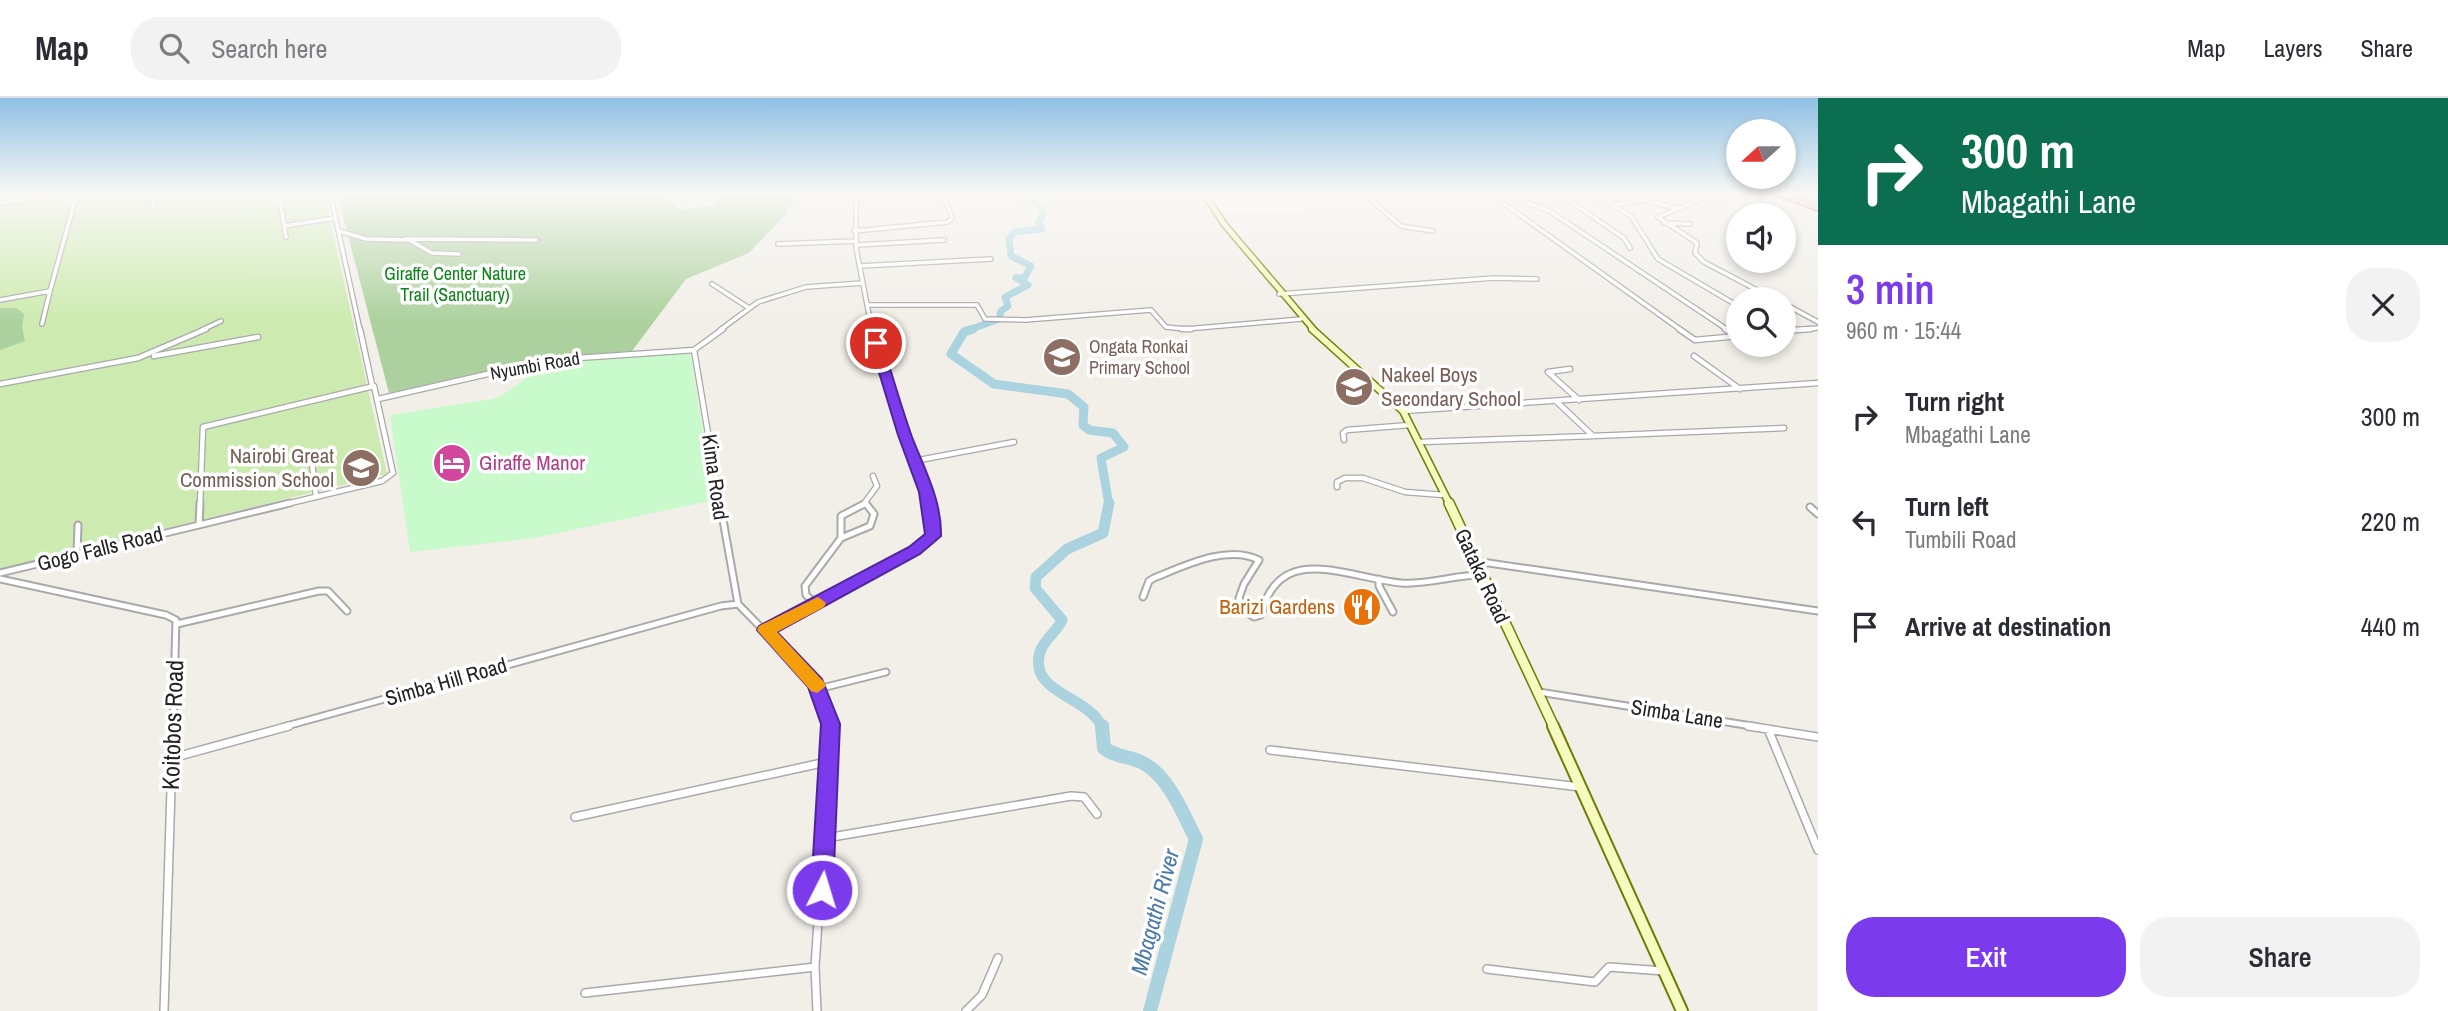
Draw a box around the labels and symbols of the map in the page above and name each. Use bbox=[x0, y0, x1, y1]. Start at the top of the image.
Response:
north arrow bbox=[1726, 119, 1796, 189]
park label: Giraffe Center Nature Trail (Sanctuary) bbox=[384, 261, 526, 307]
pin bbox=[846, 313, 906, 373]
place label: Ongata Ronkai Primary School bbox=[1089, 334, 1190, 380]
school or university icon: Ongata Ronkai Primary School bbox=[1041, 336, 1083, 378]
street label: Nyumbi Road bbox=[488, 345, 582, 386]
place label: Nakeel Boys Secondary School bbox=[1381, 360, 1521, 413]
school or university icon: Nakeel Boys Secondary School bbox=[1333, 366, 1375, 408]
street label: Kima Road bbox=[695, 432, 736, 522]
place label: Nairobi Great Commission School bbox=[180, 441, 334, 494]
hotel icon: Giraffe Manor bbox=[431, 442, 473, 484]
school or university icon: Nairobi Great Commission School bbox=[340, 447, 382, 489]
place label: Giraffe Manor bbox=[479, 448, 585, 477]
street label: Gogo Falls Road bbox=[34, 519, 166, 578]
street label: Gataka Road bbox=[1448, 524, 1517, 628]
restaurant icon: Barizi Gardens bbox=[1341, 586, 1383, 628]
place label: Barizi Gardens bbox=[1219, 592, 1335, 621]
street label: Simba Hill Road bbox=[382, 650, 510, 713]
street label: Koitobos Road bbox=[154, 659, 190, 791]
street label: Simba Lane bbox=[1629, 692, 1725, 735]
water label: Mbagathi River bbox=[1123, 845, 1186, 978]
position arrow bbox=[785, 853, 859, 927]

